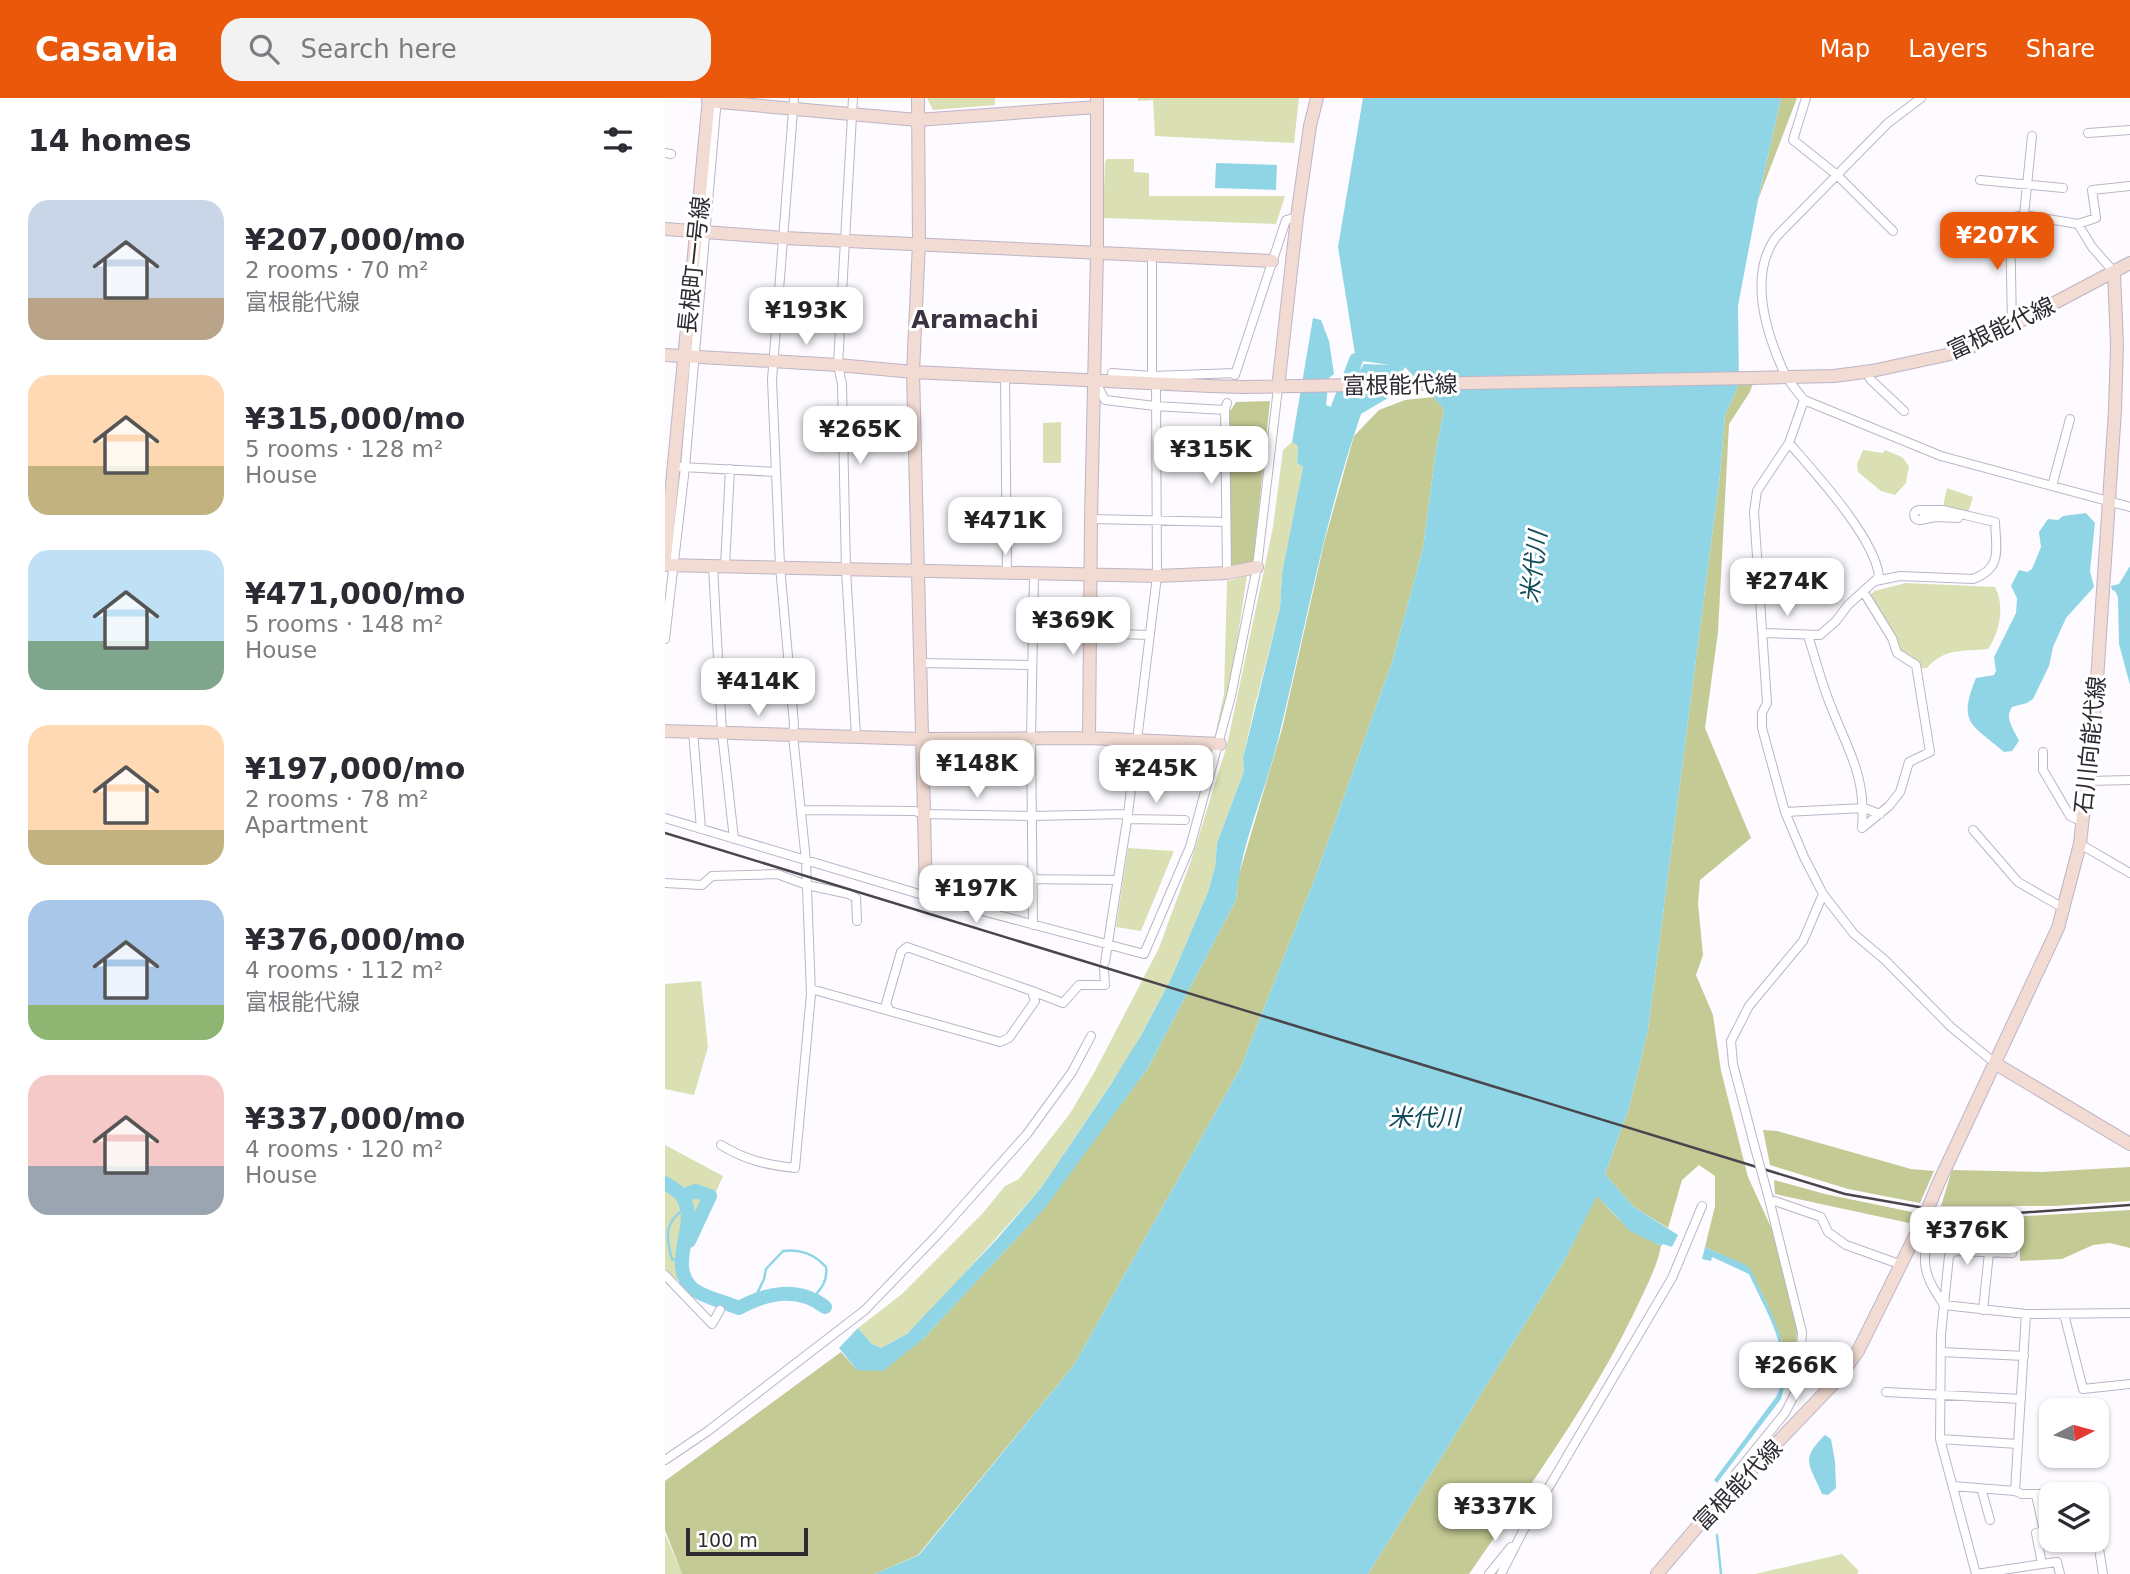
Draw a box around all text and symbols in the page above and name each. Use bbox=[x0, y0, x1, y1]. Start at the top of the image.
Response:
search box bbox=[221, 18, 711, 81]
text: Casavia bbox=[35, 30, 179, 69]
icon: search bbox=[245, 30, 283, 68]
text: Search here bbox=[301, 34, 457, 64]
text: Map bbox=[1820, 35, 1870, 63]
text: Layers bbox=[1908, 35, 1988, 63]
text: Share bbox=[2026, 35, 2095, 63]
icon: filters bbox=[599, 121, 637, 159]
text: 14 homes bbox=[28, 123, 192, 158]
street label: 長根町一号線 bbox=[674, 195, 714, 335]
pin: ¥207K bbox=[1948, 212, 2046, 272]
text: ¥207,000/mo bbox=[245, 222, 465, 257]
text: ¥207K bbox=[1956, 222, 2038, 248]
icon: home bbox=[84, 228, 168, 312]
text: 2 rooms · 70 m² bbox=[245, 257, 429, 283]
pin: ¥193K bbox=[757, 288, 855, 347]
text: 富根能代線 bbox=[245, 289, 360, 315]
street label: 富根能代線 bbox=[1943, 292, 2059, 364]
text: ¥193K bbox=[765, 297, 847, 323]
district label: Aramachi bbox=[911, 306, 1039, 334]
street label: 富根能代線 bbox=[1342, 371, 1458, 399]
text: ¥315,000/mo bbox=[245, 401, 465, 436]
icon: home bbox=[84, 403, 168, 487]
pin: ¥265K bbox=[811, 406, 909, 466]
text: ¥265K bbox=[819, 416, 901, 442]
pin: ¥315K bbox=[1162, 426, 1260, 486]
text: 5 rooms · 128 m² bbox=[245, 436, 443, 462]
text: ¥315K bbox=[1170, 436, 1252, 462]
text: House bbox=[245, 462, 317, 488]
pin: ¥471K bbox=[956, 498, 1054, 557]
text: ¥471K bbox=[964, 507, 1046, 533]
water label: 米代川 bbox=[1516, 527, 1553, 604]
pin: ¥274K bbox=[1738, 559, 1836, 618]
text: ¥274K bbox=[1746, 568, 1828, 594]
text: ¥471,000/mo bbox=[245, 576, 465, 611]
icon: home bbox=[84, 578, 168, 662]
pin: ¥369K bbox=[1024, 598, 1122, 657]
text: ¥369K bbox=[1032, 607, 1114, 633]
text: 5 rooms · 148 m² bbox=[245, 611, 443, 637]
text: House bbox=[245, 637, 317, 663]
pin: ¥414K bbox=[709, 658, 807, 718]
text: ¥414K bbox=[717, 668, 799, 694]
street label: 石川向能代線 bbox=[2070, 675, 2110, 815]
pin: ¥148K bbox=[928, 740, 1026, 800]
pin: ¥245K bbox=[1107, 746, 1205, 805]
text: ¥148K bbox=[936, 750, 1018, 776]
text: ¥197,000/mo bbox=[245, 751, 465, 786]
icon: home bbox=[84, 753, 168, 837]
text: ¥245K bbox=[1115, 755, 1197, 781]
text: 2 rooms · 78 m² bbox=[245, 786, 429, 812]
text: Apartment bbox=[245, 812, 368, 838]
pin: ¥197K bbox=[927, 866, 1025, 925]
text: ¥197K bbox=[935, 875, 1017, 901]
text: ¥376,000/mo bbox=[245, 922, 465, 957]
icon: home bbox=[84, 928, 168, 1012]
text: 4 rooms · 112 m² bbox=[245, 957, 443, 983]
text: 富根能代線 bbox=[245, 989, 360, 1015]
text: ¥337,000/mo bbox=[245, 1101, 465, 1136]
icon: home bbox=[84, 1103, 168, 1187]
water label: 米代川 bbox=[1388, 1104, 1463, 1132]
text: 4 rooms · 120 m² bbox=[245, 1136, 443, 1162]
text: House bbox=[245, 1162, 317, 1188]
pin: ¥376K bbox=[1918, 1208, 2016, 1267]
text: ¥376K bbox=[1926, 1217, 2008, 1243]
pin: ¥266K bbox=[1747, 1342, 1845, 1402]
text: ¥266K bbox=[1755, 1352, 1837, 1378]
north arrow bbox=[2039, 1398, 2109, 1468]
map controls bbox=[2039, 1398, 2109, 1552]
street label: 富根能代線 bbox=[1689, 1435, 1787, 1535]
button: layers bbox=[2039, 1482, 2109, 1552]
pin: ¥337K bbox=[1446, 1484, 1544, 1543]
text: ¥337K bbox=[1454, 1493, 1536, 1519]
scale bar bbox=[686, 1525, 809, 1557]
text: 100 m bbox=[697, 1529, 758, 1551]

